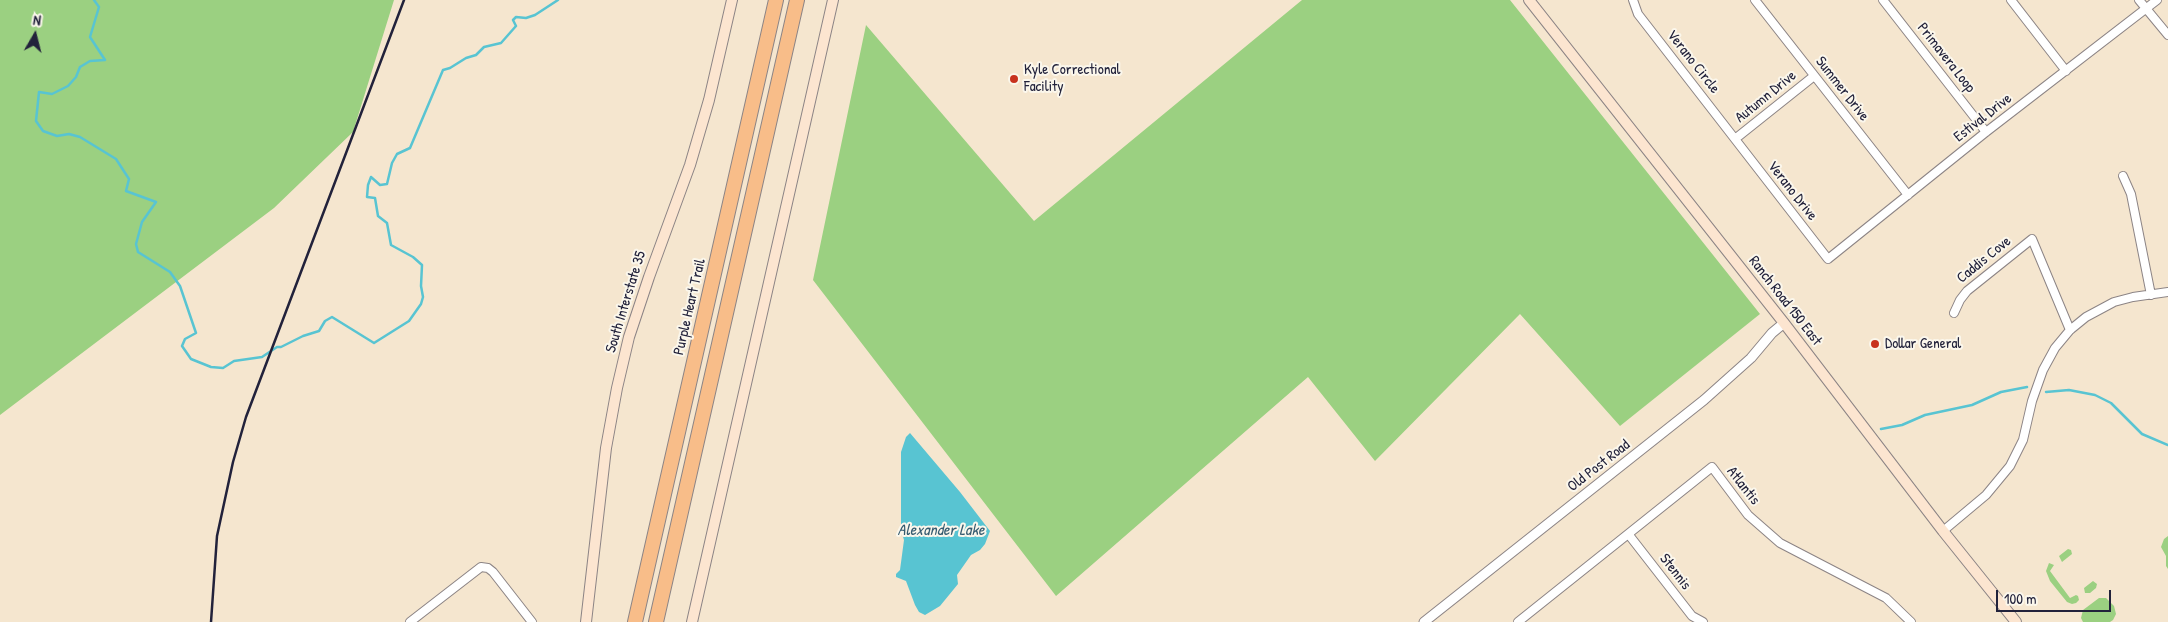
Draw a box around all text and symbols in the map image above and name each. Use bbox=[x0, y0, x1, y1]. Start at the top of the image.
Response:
north arrow bbox=[10, 10, 60, 60]
text: N bbox=[32, 10, 42, 30]
street label: Primavera Loop bbox=[1913, 20, 1979, 96]
street label: Verano Circle bbox=[1663, 27, 1723, 97]
street label: Summer Drive bbox=[1811, 53, 1873, 125]
place label: Kyle Correctional Facility bbox=[1024, 61, 1120, 96]
street label: Autumn Drive bbox=[1732, 67, 1800, 127]
marker: Kyle Correctional Facility bbox=[1008, 73, 1020, 85]
street label: Estival Drive bbox=[1950, 90, 2016, 146]
street label: Verano Drive bbox=[1763, 158, 1821, 224]
street label: Caddis Cove bbox=[1953, 233, 2015, 287]
street label: South Interstate 35 bbox=[602, 249, 650, 355]
street label: Ranch Road 150 East bbox=[1745, 253, 1825, 349]
street label: Purple Heart Trail bbox=[670, 257, 710, 357]
place label: Dollar General bbox=[1885, 335, 1961, 353]
marker: Dollar General bbox=[1869, 338, 1881, 350]
street label: Old Post Road bbox=[1564, 436, 1634, 496]
street label: Atlantis bbox=[1723, 463, 1763, 509]
water label: Alexander Lake bbox=[898, 521, 984, 541]
street label: Stennis bbox=[1655, 550, 1695, 594]
scale bar bbox=[1998, 580, 2113, 612]
text: 100 m bbox=[2004, 588, 2037, 609]

